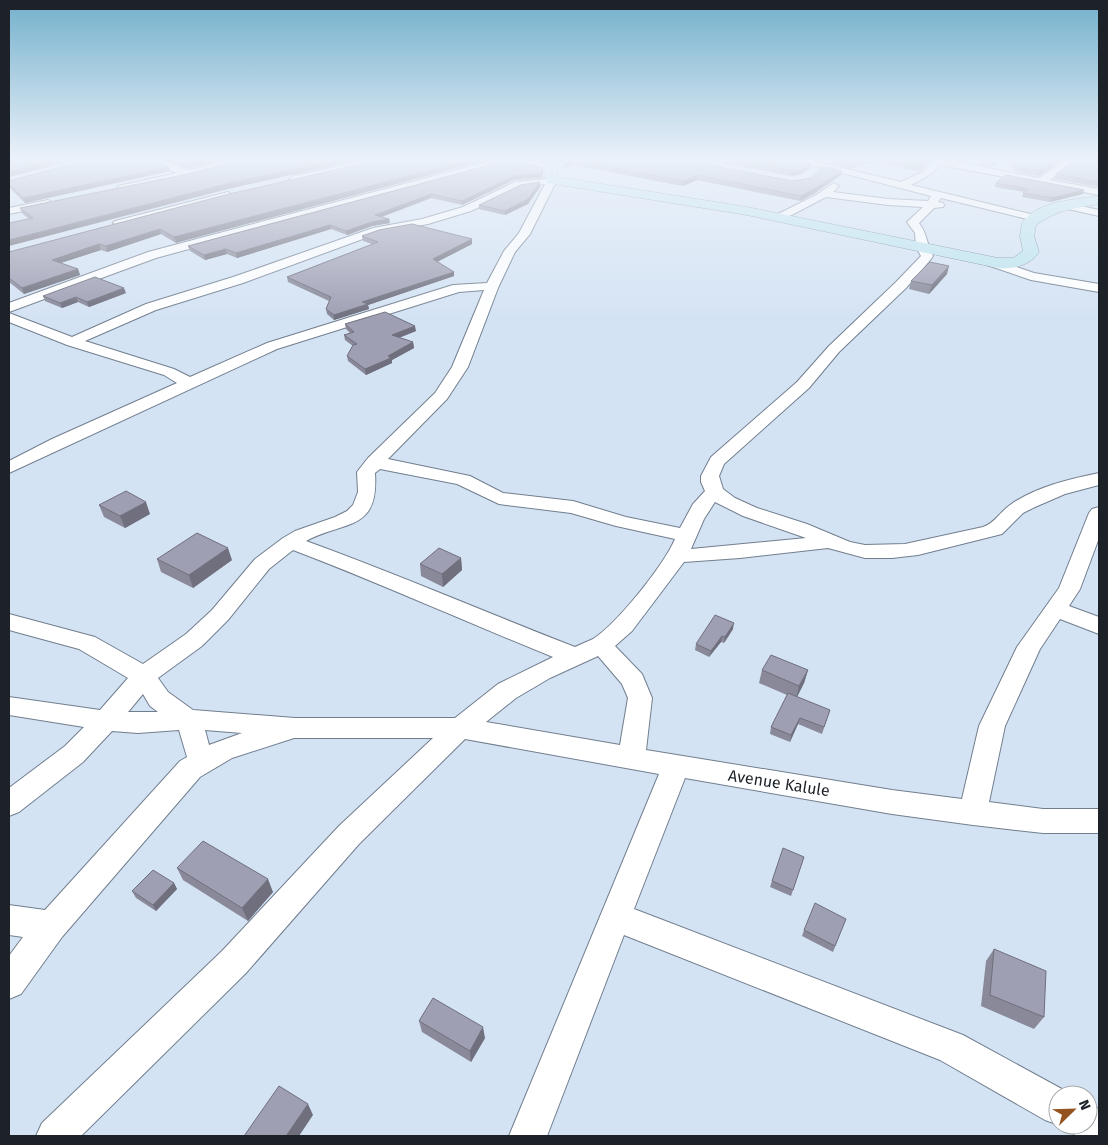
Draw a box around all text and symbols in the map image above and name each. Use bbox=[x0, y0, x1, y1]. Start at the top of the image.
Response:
street label: Avenue Kalule bbox=[727, 766, 831, 800]
north arrow bbox=[1048, 1085, 1098, 1135]
text: N bbox=[1075, 1098, 1094, 1113]

